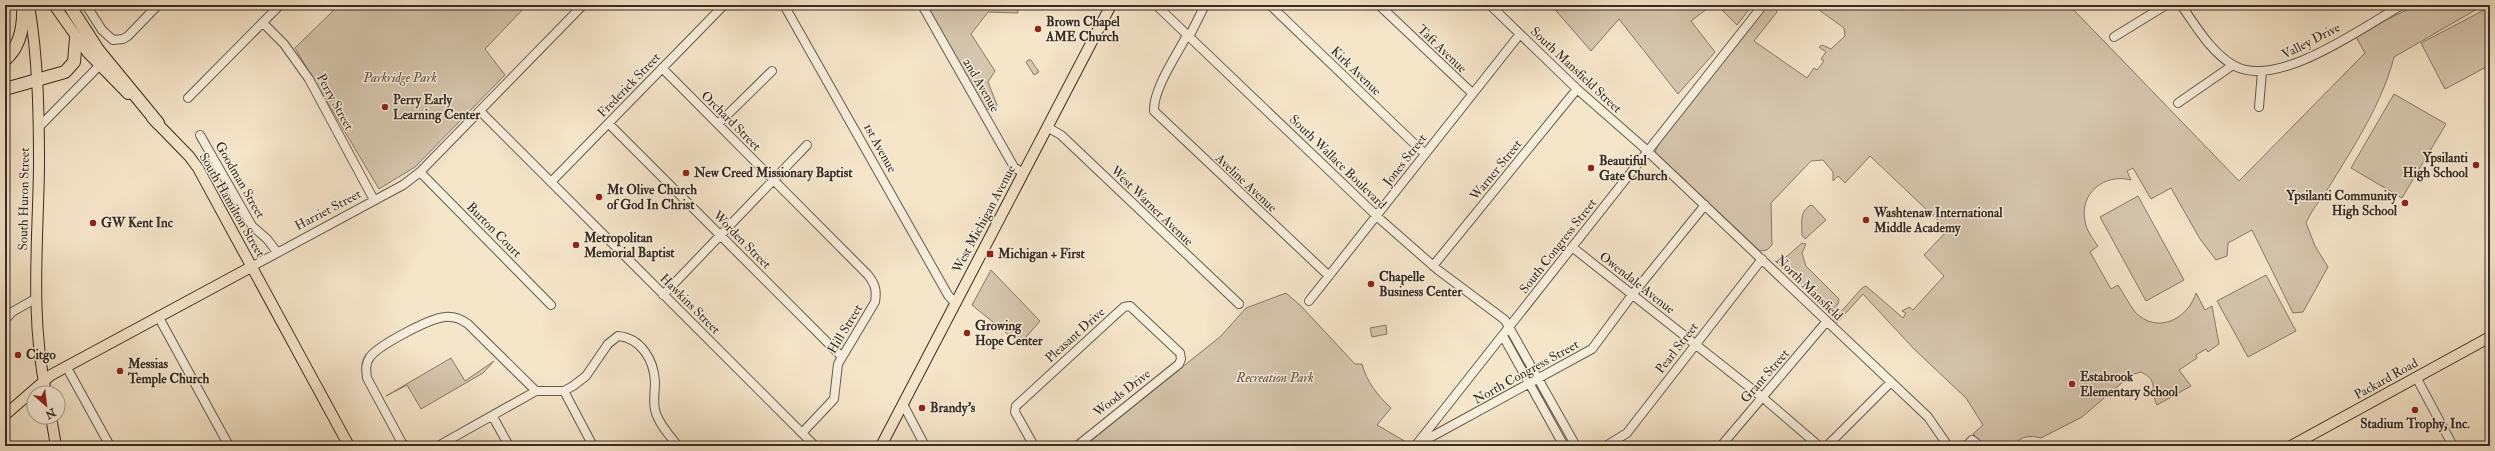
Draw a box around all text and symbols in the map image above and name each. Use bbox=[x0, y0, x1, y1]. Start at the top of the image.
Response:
place label: Brown Chapel AME Church bbox=[1045, 14, 1121, 45]
street label: Valley Drive bbox=[2279, 19, 2344, 63]
street label: Taft Avenue bbox=[1414, 22, 1470, 77]
street label: South Mansfield Street bbox=[1527, 23, 1625, 117]
marker: Brown Chapel AME Church bbox=[1033, 24, 1043, 34]
street label: Kirk Avenue bbox=[1327, 43, 1385, 99]
street label: Frederick Street bbox=[594, 49, 664, 121]
street label: 2nd Avenue bbox=[959, 55, 1003, 115]
park label: Parkridge Park bbox=[362, 70, 437, 86]
street label: Perry Street bbox=[312, 71, 357, 134]
street label: Orchard Street bbox=[698, 88, 764, 154]
place label: Perry Early Learning Center bbox=[393, 92, 481, 124]
marker: Perry Early Learning Center bbox=[380, 102, 390, 112]
street label: South Wallace Boulevard bbox=[1286, 111, 1390, 213]
street label: 1st Avenue bbox=[860, 121, 900, 176]
street label: Jones Street bbox=[1379, 131, 1430, 190]
street label: Warner Street bbox=[1466, 136, 1525, 204]
street label: Goodman Street bbox=[212, 139, 268, 221]
street label: South Huron Street bbox=[15, 147, 33, 251]
street label: South Hamilton Street bbox=[196, 150, 268, 260]
street label: Aveline Avenue bbox=[1211, 150, 1280, 216]
place label: Ypsilanti High School bbox=[2403, 150, 2469, 182]
place label: Beautiful Gate Church bbox=[1599, 153, 1668, 184]
marker: Ypsilanti High School bbox=[2471, 160, 2481, 170]
street label: West Michigan Avenue bbox=[948, 162, 1019, 276]
street label: West Warner Avenue bbox=[1107, 162, 1197, 250]
marker: Beautiful Gate Church bbox=[1586, 163, 1596, 173]
place label: New Creed Missionary Baptist bbox=[693, 165, 853, 182]
marker: New Creed Missionary Baptist bbox=[681, 168, 691, 178]
place label: Mt Olive Church of God In Christ bbox=[606, 182, 697, 213]
street label: Harriet Street bbox=[292, 186, 364, 234]
place label: Ypsilanti Community High School bbox=[2285, 188, 2398, 220]
marker: Mt Olive Church of God In Christ bbox=[594, 192, 604, 202]
street label: South Congress Street bbox=[1516, 195, 1600, 297]
marker: Ypsilanti Community High School bbox=[2400, 198, 2410, 208]
street label: Burton Court bbox=[463, 199, 525, 261]
place label: Washtenaw International Middle Academy bbox=[1873, 205, 2003, 237]
street label: Worden Street bbox=[709, 207, 774, 272]
place label: GW Kent Inc bbox=[101, 215, 174, 231]
marker: Washtenaw International Middle Academy bbox=[1861, 215, 1871, 225]
marker: GW Kent Inc bbox=[88, 218, 98, 228]
place label: Metropolitan Memorial Baptist bbox=[583, 230, 675, 262]
marker: Metropolitan Memorial Baptist bbox=[571, 240, 581, 250]
place label: Michigan + First bbox=[997, 246, 1086, 263]
marker: Michigan + First bbox=[985, 249, 995, 259]
street label: Owendale Avenue bbox=[1596, 249, 1678, 318]
street label: North Mansfield bbox=[1772, 252, 1846, 325]
place label: Chapelle Business Center bbox=[1379, 269, 1463, 300]
street label: Hawkins Street bbox=[656, 270, 724, 338]
marker: Chapelle Business Center bbox=[1366, 279, 1376, 289]
street label: Hill Street bbox=[824, 301, 866, 357]
street label: Pleasant Drive bbox=[1042, 304, 1109, 366]
place label: Growing Hope Center bbox=[975, 318, 1044, 350]
street label: Pearl Street bbox=[1652, 319, 1702, 377]
marker: Growing Hope Center bbox=[962, 328, 972, 338]
street label: North Congress Street bbox=[1470, 336, 1582, 408]
street label: Grant Street bbox=[1737, 346, 1793, 406]
place label: Citgo bbox=[26, 347, 56, 364]
marker: Citgo bbox=[13, 350, 23, 360]
street label: Packard Road bbox=[2351, 355, 2421, 403]
place label: Messias Temple Church bbox=[127, 356, 209, 388]
street label: Woods Drive bbox=[1090, 365, 1154, 421]
marker: Messias Temple Church bbox=[115, 366, 125, 376]
place label: Estabrook Elementary School bbox=[2080, 369, 2179, 401]
park label: Recreation Park bbox=[1235, 370, 1314, 386]
marker: Estabrook Elementary School bbox=[2067, 379, 2077, 389]
north arrow bbox=[26, 385, 66, 425]
place label: Brandy's bbox=[930, 400, 976, 417]
marker: Brandy's bbox=[917, 403, 927, 413]
text: N bbox=[42, 405, 59, 422]
marker: Stadium Trophy, Inc. bbox=[2410, 405, 2420, 415]
place label: Stadium Trophy, Inc. bbox=[2360, 416, 2470, 433]

